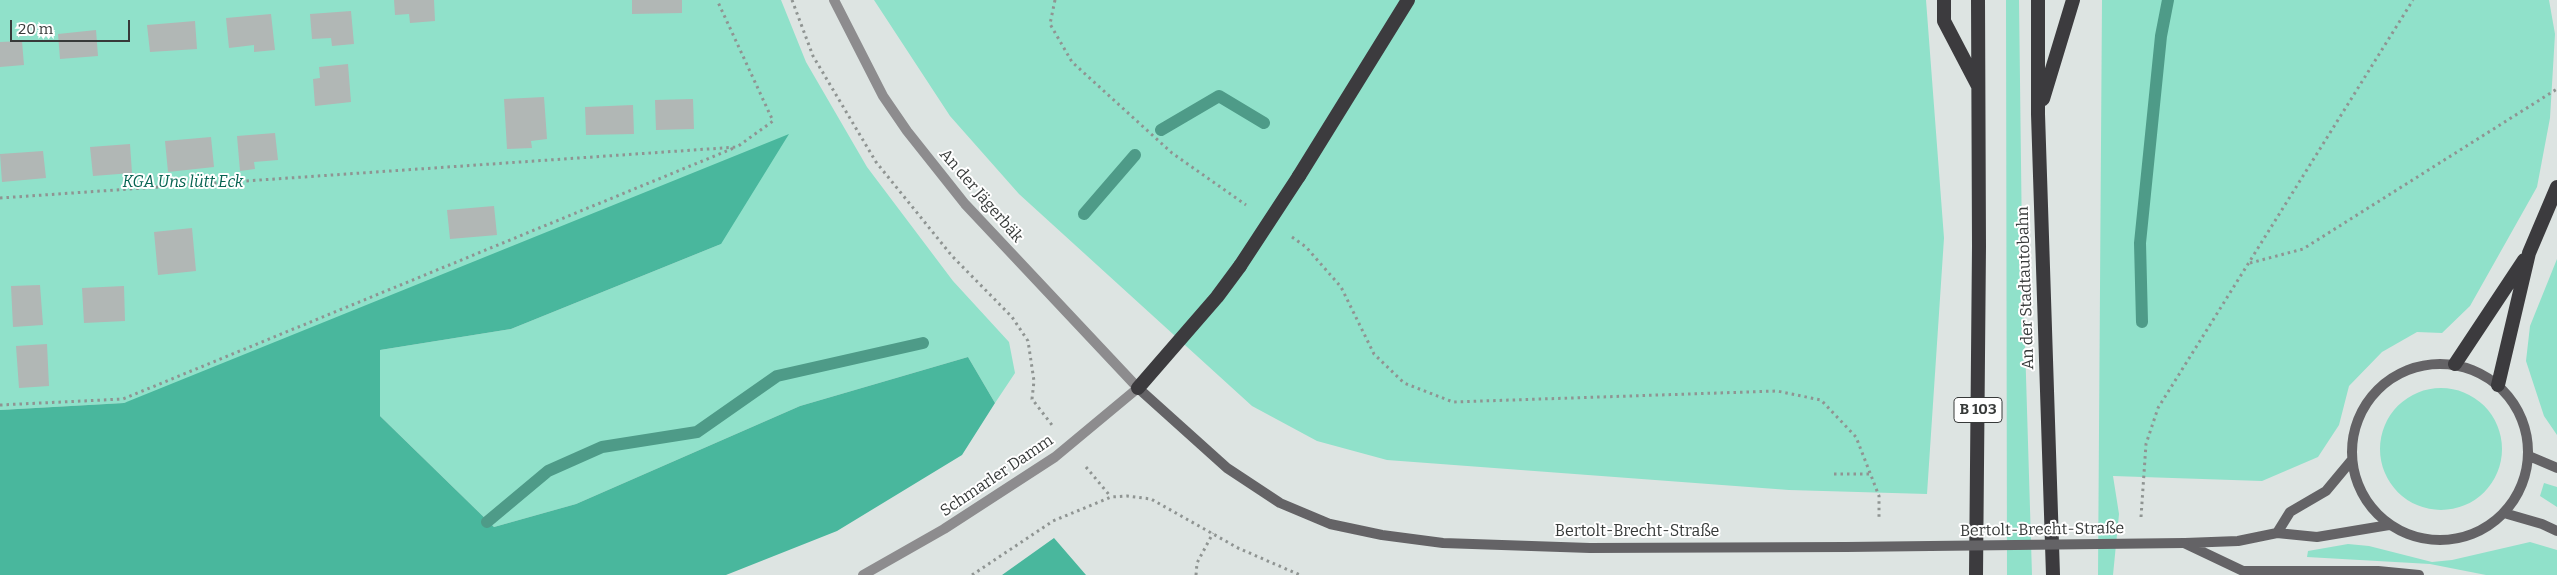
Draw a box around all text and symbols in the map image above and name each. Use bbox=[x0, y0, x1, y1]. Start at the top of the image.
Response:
scale bar bbox=[12, 10, 132, 42]
text: 20 m bbox=[18, 20, 53, 38]
street label: An der Jägerbäk bbox=[935, 145, 1027, 247]
park label: KGA Uns lütt Eck bbox=[123, 173, 243, 193]
street label: An der Stadtautobahn bbox=[2014, 206, 2038, 370]
road number: B 103 bbox=[1954, 398, 2002, 422]
street label: Schmarler Damm bbox=[937, 431, 1057, 521]
street label: Bertolt-Brecht-Straße bbox=[1960, 519, 2124, 541]
street label: Bertolt-Brecht-Straße bbox=[1555, 522, 1719, 542]

